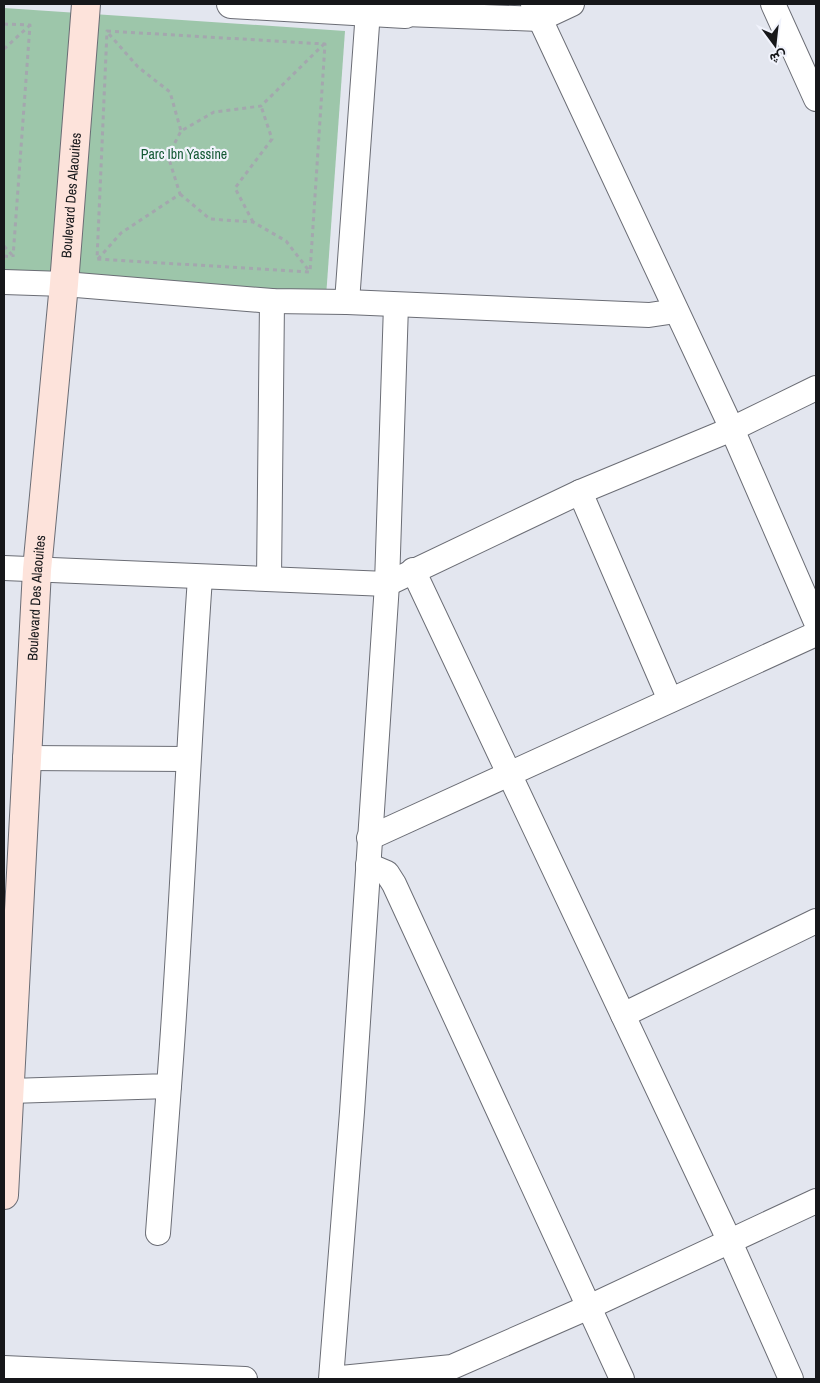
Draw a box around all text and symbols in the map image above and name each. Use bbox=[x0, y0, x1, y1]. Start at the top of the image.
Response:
north arrow bbox=[750, 20, 800, 70]
text: ش bbox=[768, 47, 789, 68]
street label: Boulevard Des Alaouites bbox=[57, 132, 85, 259]
park label: Parc Ibn Yassine bbox=[141, 145, 227, 163]
street label: Boulevard Des Alaouites bbox=[23, 534, 49, 661]

